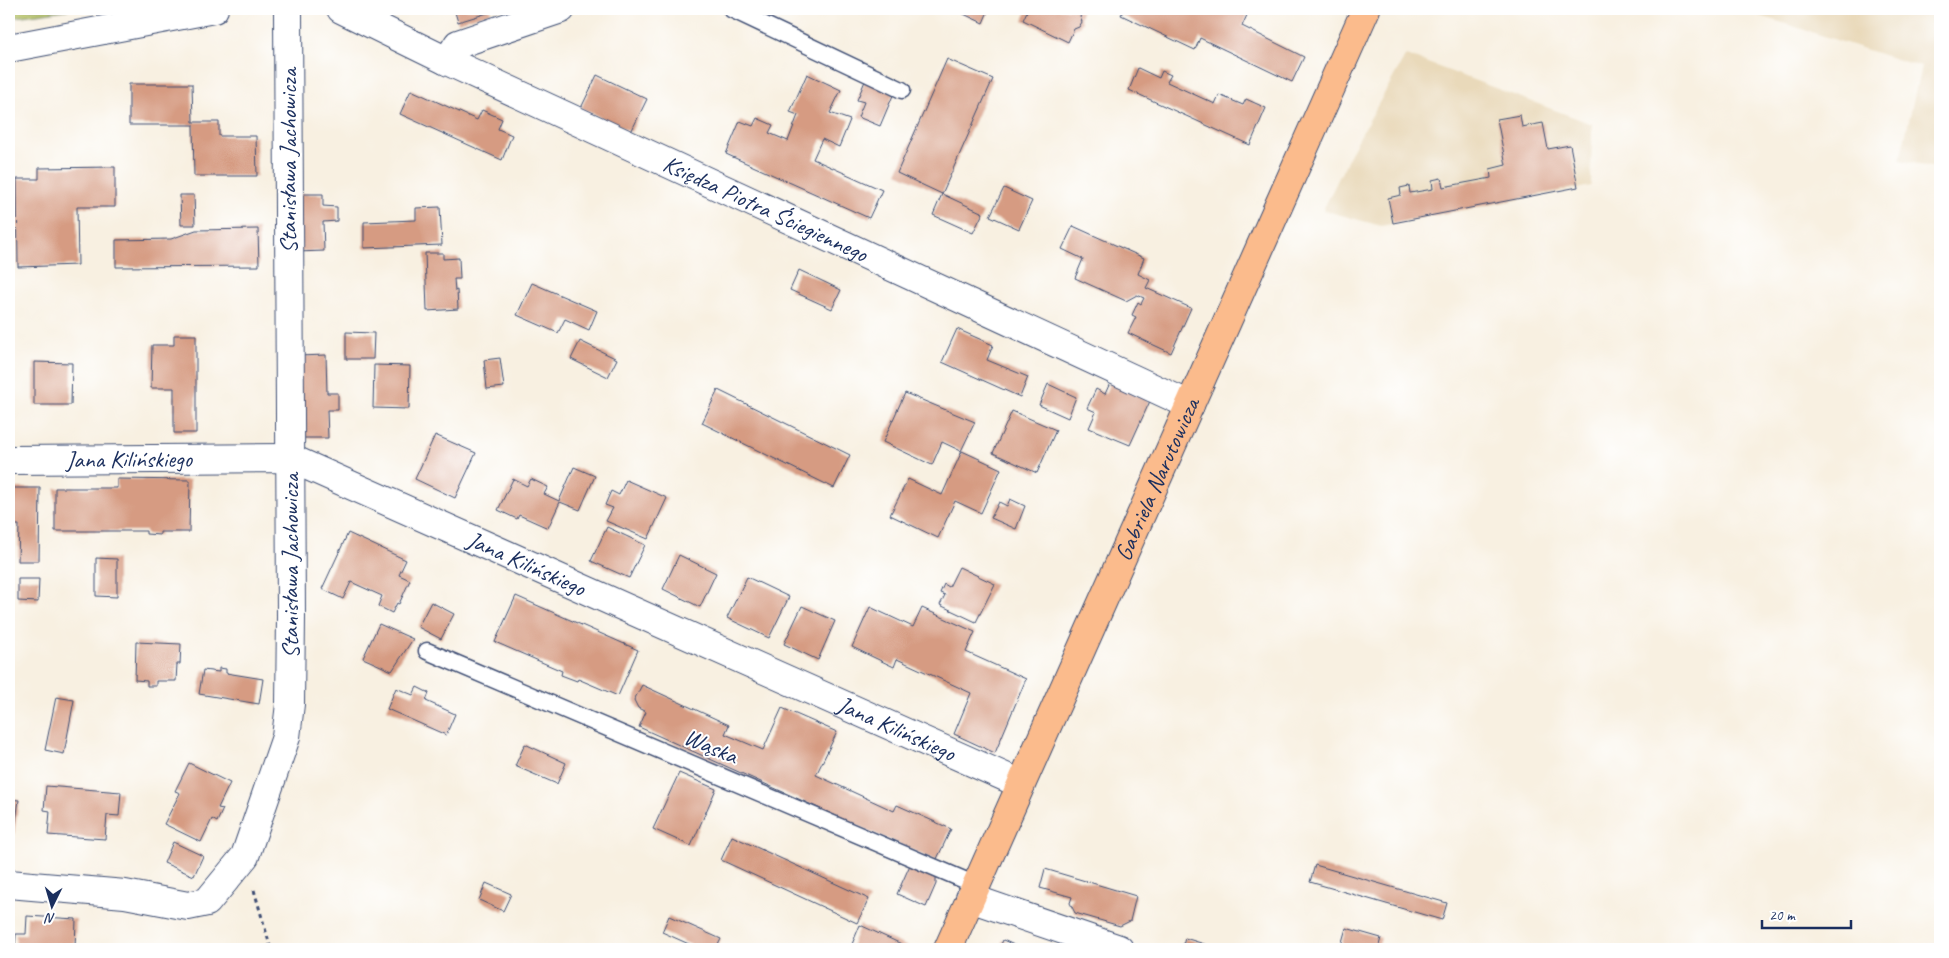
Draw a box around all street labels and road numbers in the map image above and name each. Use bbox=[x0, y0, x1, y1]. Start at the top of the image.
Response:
street label: Stanisława Jachowicza bbox=[273, 66, 303, 254]
street label: Księdza Piotra Ściegiennego bbox=[659, 148, 874, 269]
street label: Gabriela Narutowicza bbox=[1108, 391, 1207, 565]
street label: Jana Kilińskiego bbox=[65, 444, 194, 475]
street label: Stanisława Jachowicza bbox=[275, 471, 305, 659]
street label: Jana Kilińskiego bbox=[462, 524, 592, 603]
street label: Jana Kilińskiego bbox=[832, 689, 961, 768]
street label: Wąska bbox=[680, 721, 744, 771]

